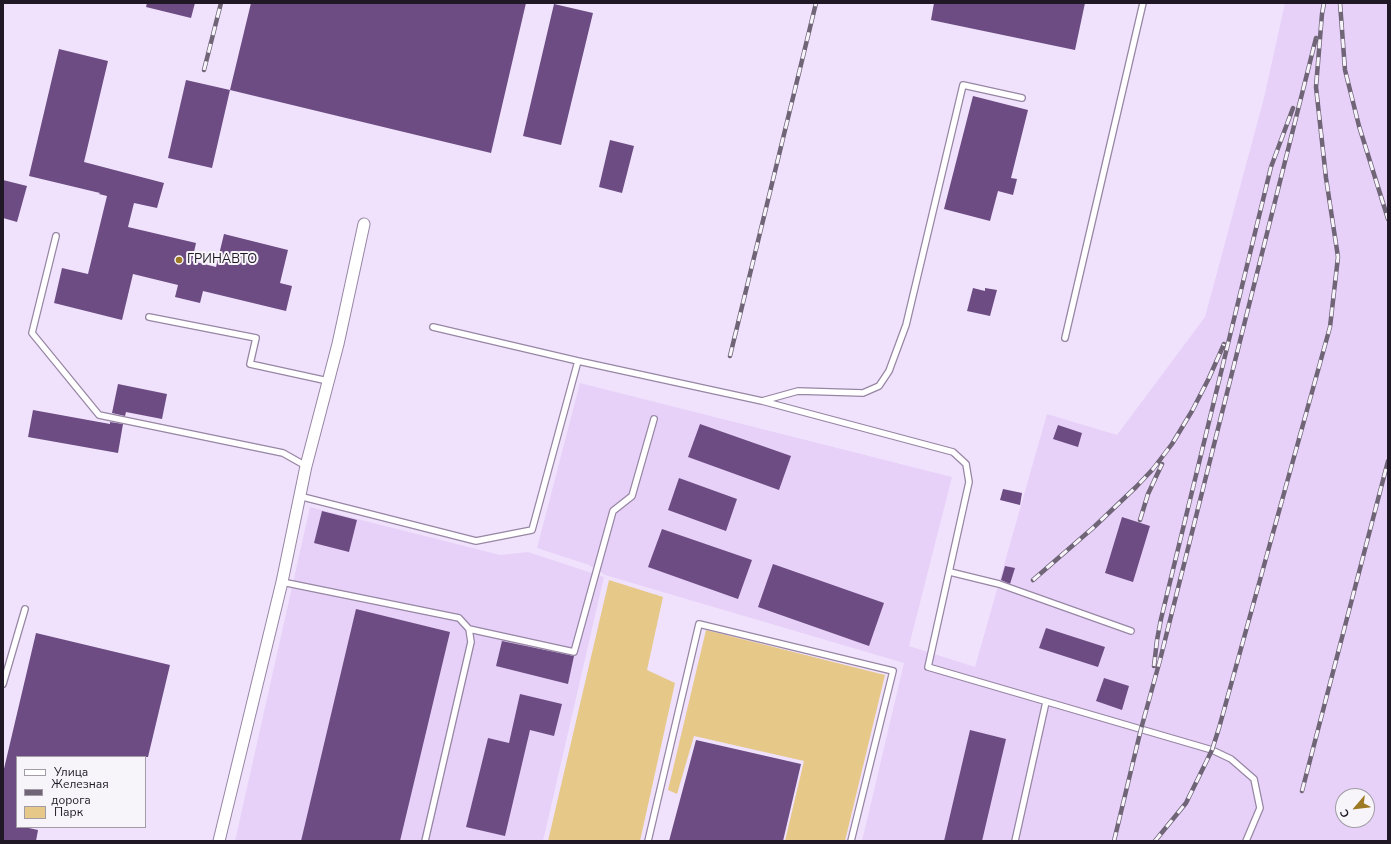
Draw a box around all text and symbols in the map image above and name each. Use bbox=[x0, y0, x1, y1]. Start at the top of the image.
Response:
place label: ГРИНАВТО bbox=[187, 252, 257, 268]
marker: ГРИНАВТО bbox=[174, 255, 184, 265]
legend bbox=[16, 756, 146, 828]
text: Улица bbox=[54, 764, 88, 780]
text: Железная дорога bbox=[51, 776, 109, 808]
north arrow bbox=[1335, 788, 1375, 828]
text: Парк bbox=[54, 804, 83, 820]
text: С bbox=[1336, 807, 1353, 820]

